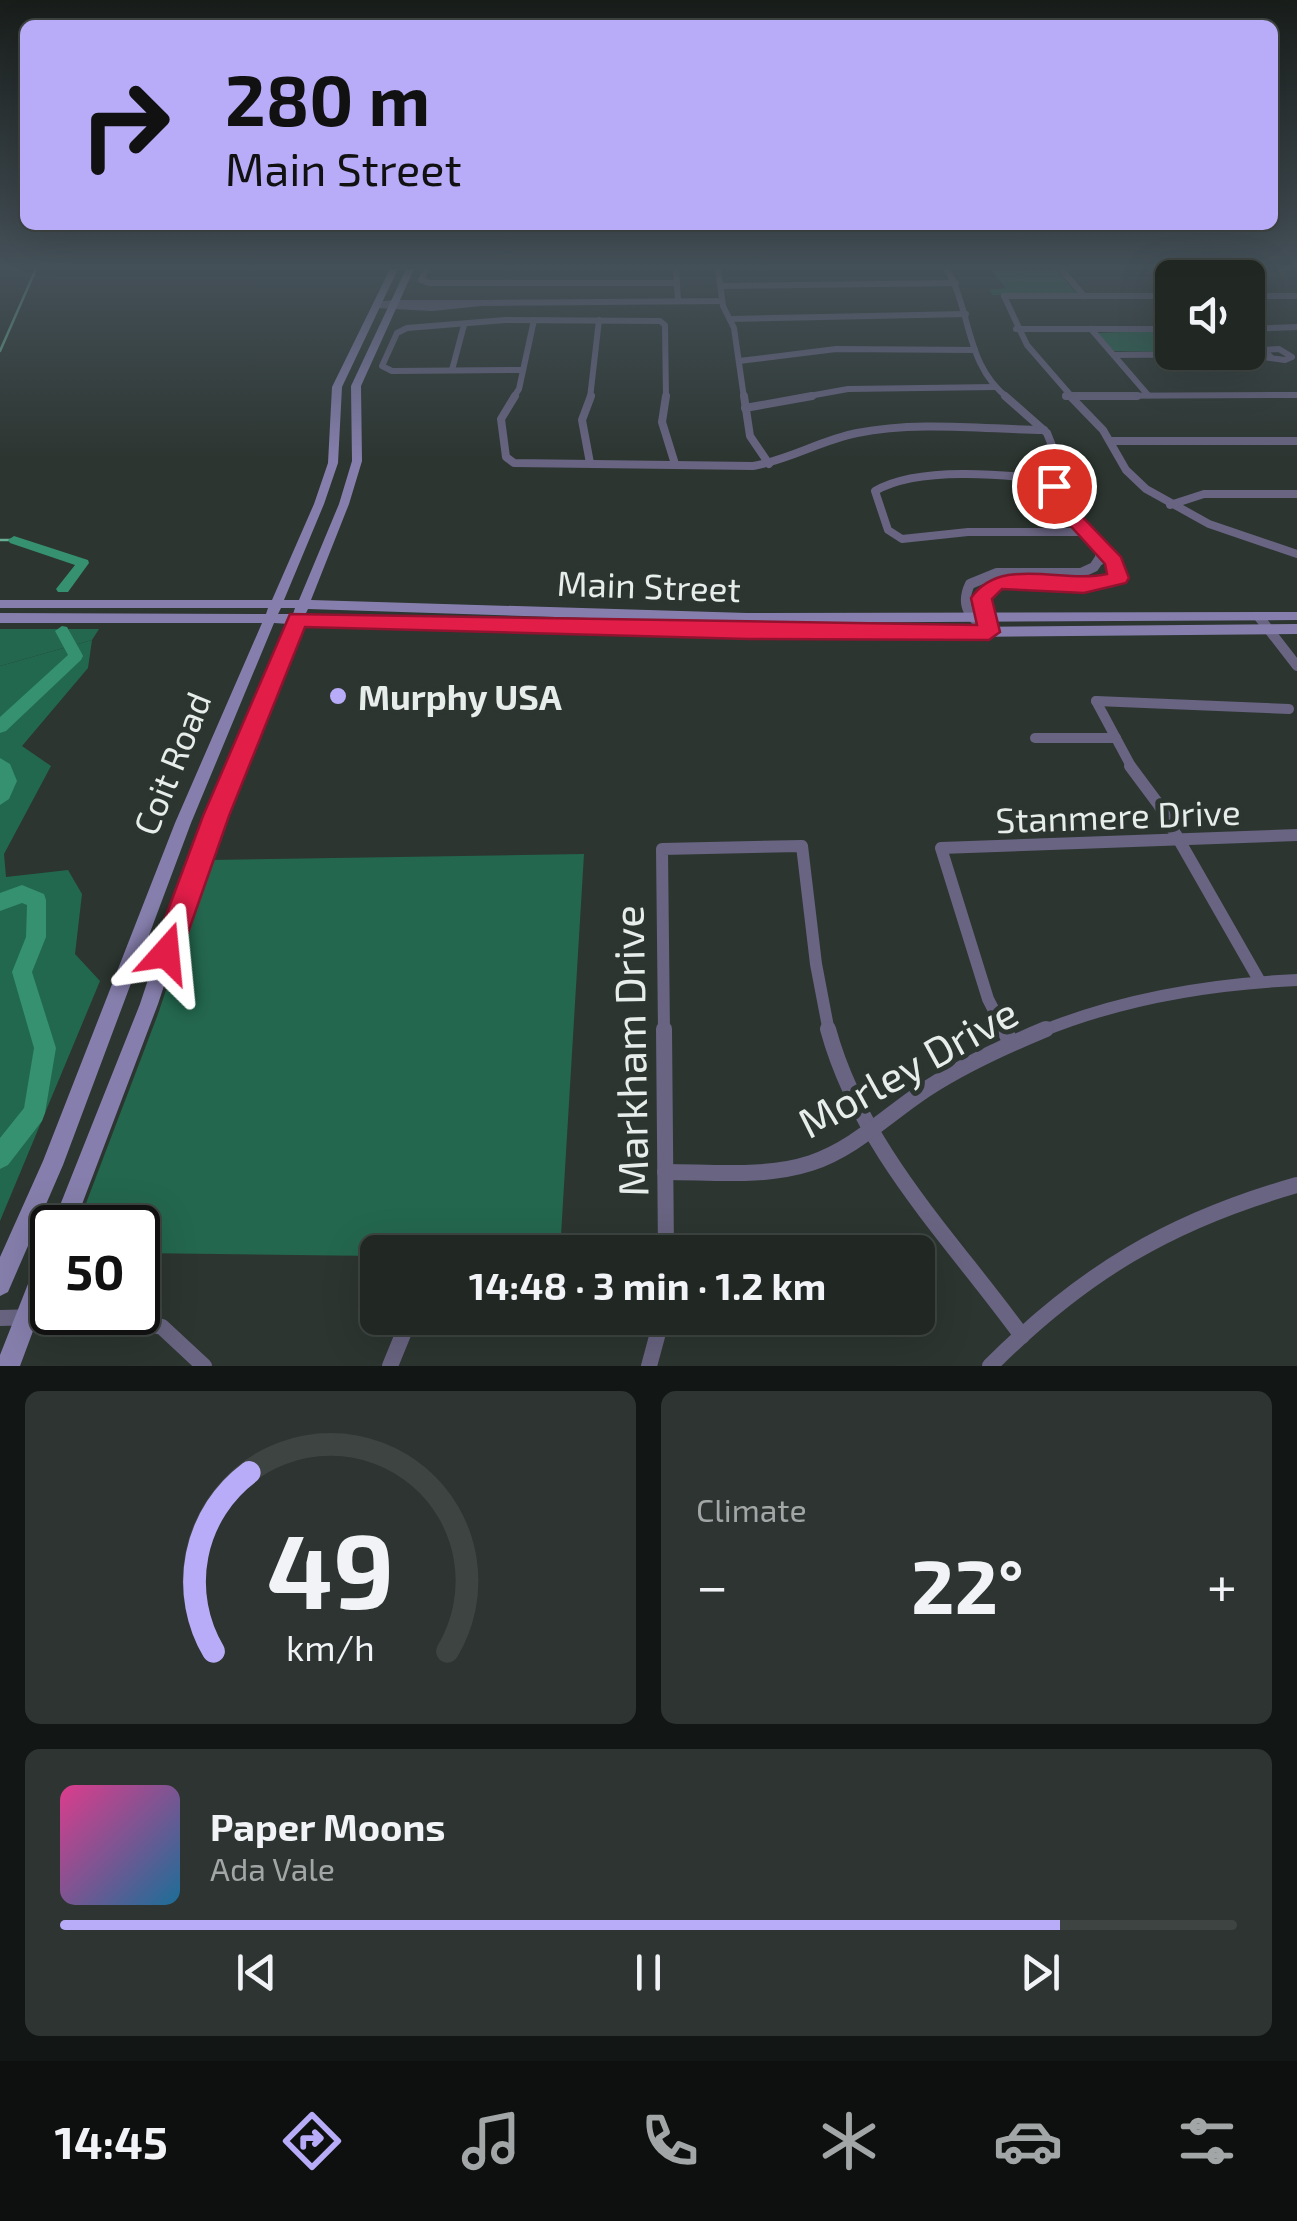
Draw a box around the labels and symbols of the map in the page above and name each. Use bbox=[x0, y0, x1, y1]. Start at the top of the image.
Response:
pin bbox=[1012, 444, 1097, 529]
street label: Main Street bbox=[556, 561, 742, 609]
place label: Murphy USA bbox=[358, 675, 562, 718]
street label: Coit Road bbox=[123, 685, 219, 841]
marker: Murphy USA bbox=[327, 685, 349, 707]
street label: Stanmere Drive bbox=[995, 790, 1241, 840]
position arrow bbox=[114, 901, 218, 1005]
street label: Markham Drive bbox=[601, 905, 657, 1197]
street label: Morley Drive bbox=[789, 985, 1025, 1147]
speed limit sign: 50 bbox=[30, 1205, 160, 1335]

